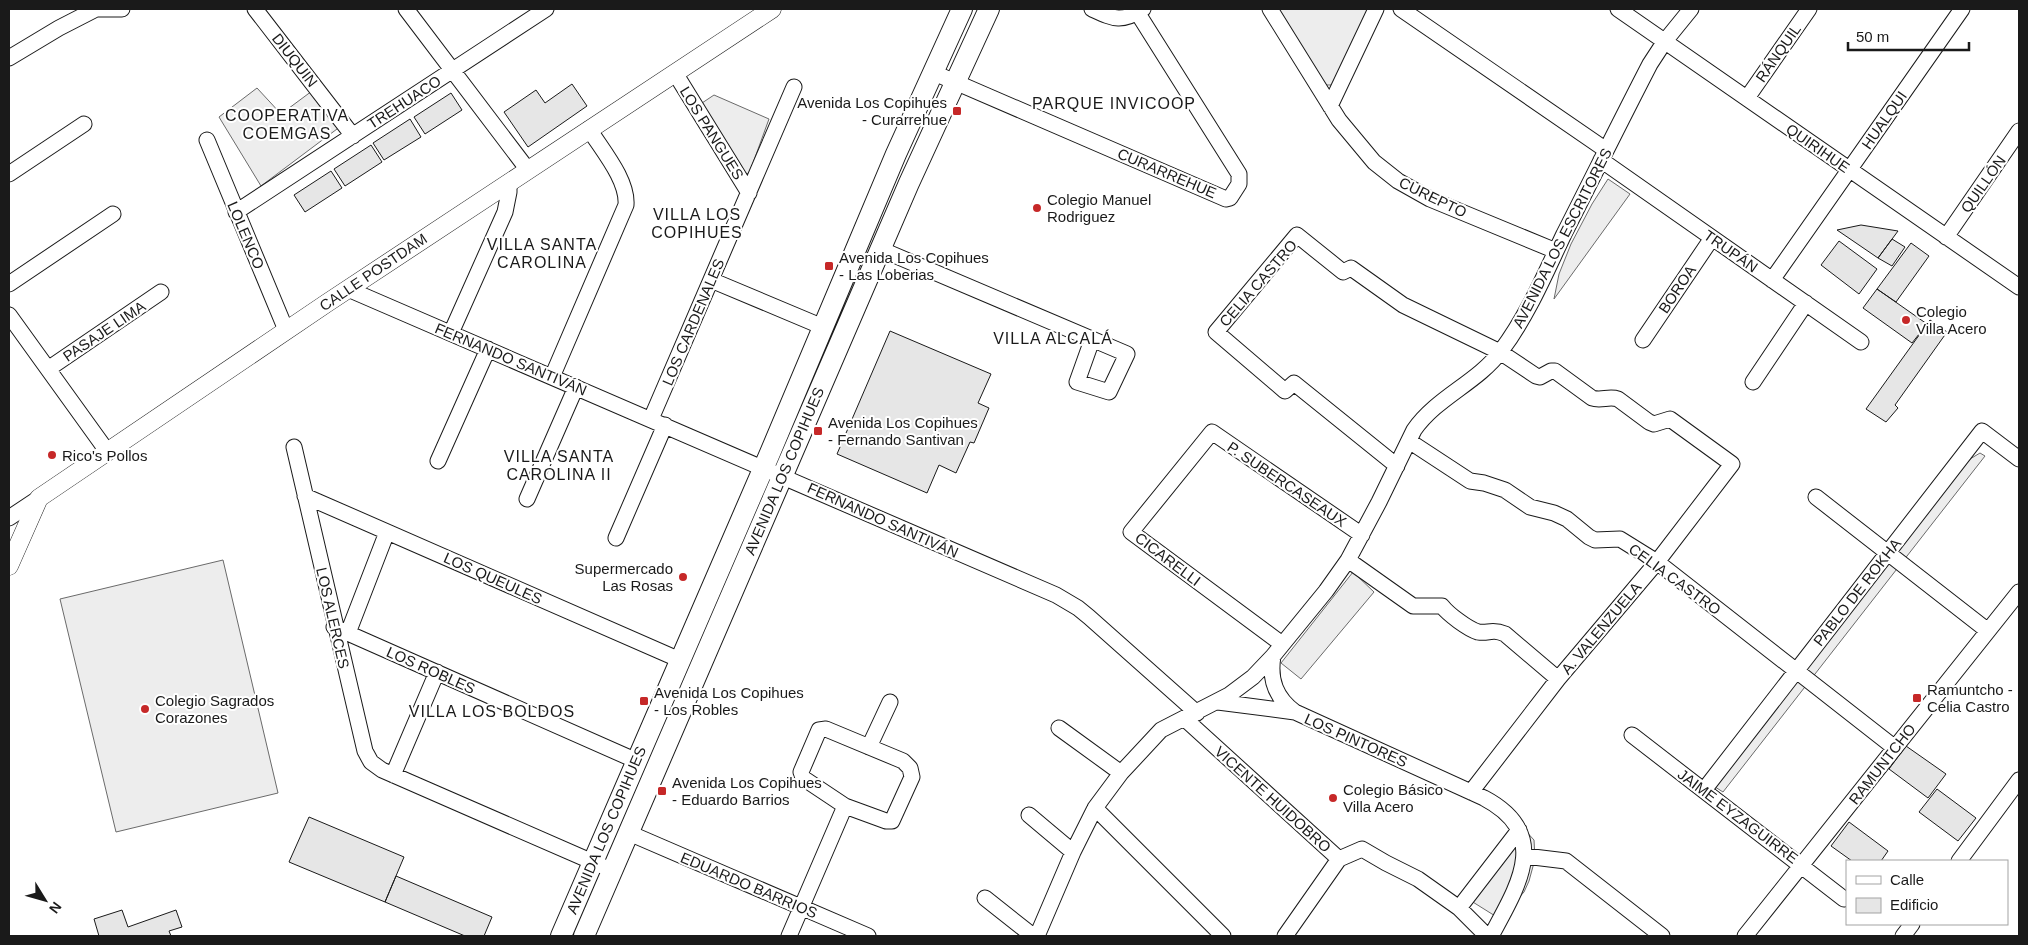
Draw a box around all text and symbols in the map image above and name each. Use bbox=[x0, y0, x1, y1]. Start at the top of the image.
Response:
scale bar bbox=[1848, 20, 1969, 52]
street label: RÁNQUIL bbox=[1752, 21, 1804, 85]
text: 50 m bbox=[1856, 28, 1889, 45]
street label: DIUQUIN bbox=[269, 30, 321, 90]
street label: TREHUACO bbox=[364, 72, 444, 132]
street label: LOS PANGUES bbox=[677, 83, 747, 183]
street label: HUALQUI bbox=[1858, 88, 1910, 152]
place label: Avenida Los Copihues - Curarrehue bbox=[797, 94, 947, 128]
district label: PARQUE INVICOOP bbox=[1032, 95, 1196, 112]
marker: Avenida Los Copihues - Curarrehue bbox=[951, 105, 963, 117]
district label: COOPERATIVA COEMGAS bbox=[225, 107, 349, 142]
street label: QUIRIHUE bbox=[1783, 120, 1853, 176]
street label: CURARREHUE bbox=[1115, 144, 1219, 202]
street label: AVENIDA LOS ESCRITORES bbox=[1509, 145, 1615, 331]
street label: QUILLÓN bbox=[1957, 152, 2009, 216]
street label: CUREPTO bbox=[1396, 173, 1470, 221]
place label: Colegio Manuel Rodriguez bbox=[1047, 191, 1151, 225]
street label: LOLENCO bbox=[224, 199, 268, 271]
marker: Colegio Manuel Rodriguez bbox=[1031, 202, 1043, 214]
district label: VILLA LOS COPIHUES bbox=[651, 206, 743, 241]
street label: TRUPÁN bbox=[1701, 226, 1761, 276]
street label: CALLE POSTDAM bbox=[316, 230, 430, 314]
district label: VILLA SANTA CAROLINA bbox=[487, 236, 597, 271]
street label: CELIA CASTRO bbox=[1216, 236, 1300, 330]
place label: Avenida Los Copihues - Las Loberias bbox=[839, 249, 989, 283]
street label: LOS CARDENALES bbox=[659, 256, 727, 388]
marker: Avenida Los Copihues - Las Loberias bbox=[823, 260, 835, 272]
street label: BOROA bbox=[1655, 262, 1699, 316]
street label: PASAJE LIMA bbox=[60, 297, 148, 365]
place label: Colegio Villa Acero bbox=[1916, 303, 1987, 337]
marker: Colegio Villa Acero bbox=[1900, 314, 1912, 326]
street label: FERNANDO SANTIVÁN bbox=[432, 319, 590, 399]
district label: VILLA ALCALÁ bbox=[993, 329, 1113, 347]
street label: AVENIDA LOS COPIHUES bbox=[741, 385, 827, 557]
place label: Avenida Los Copihues - Fernando Santivan bbox=[828, 414, 978, 448]
marker: Avenida Los Copihues - Fernando Santivan bbox=[812, 425, 824, 437]
street label: P. SUBERCASEAUX bbox=[1224, 438, 1350, 530]
place label: Rico's Pollos bbox=[62, 447, 147, 464]
district label: VILLA SANTA CAROLINA II bbox=[504, 448, 614, 483]
marker: Rico's Pollos bbox=[46, 449, 58, 461]
street label: FERNANDO SANTIVÁN bbox=[805, 479, 961, 561]
street label: CICARELLI bbox=[1132, 529, 1204, 589]
street label: PABLO DE ROKHA bbox=[1810, 535, 1904, 649]
street label: CELIA CASTRO bbox=[1626, 540, 1724, 618]
street label: LOS QUEULES bbox=[441, 549, 545, 607]
place label: Supermercado Las Rosas bbox=[575, 560, 673, 594]
street label: LOS ALERCES bbox=[313, 566, 353, 670]
marker: Supermercado Las Rosas bbox=[677, 571, 689, 583]
street label: A. VALENZUELA bbox=[1558, 579, 1644, 677]
street label: LOS ROBLES bbox=[384, 643, 478, 697]
place label: Ramuntcho - Celia Castro bbox=[1927, 681, 2013, 715]
place label: Avenida Los Copihues - Los Robles bbox=[654, 684, 804, 718]
place label: Colegio Sagrados Corazones bbox=[155, 692, 274, 726]
marker: Ramuntcho - Celia Castro bbox=[1911, 692, 1923, 704]
marker: Avenida Los Copihues - Los Robles bbox=[638, 695, 650, 707]
marker: Colegio Sagrados Corazones bbox=[139, 703, 151, 715]
district label: VILLA LOS BOLDOS bbox=[409, 703, 575, 720]
street label: LOS PINTORES bbox=[1302, 710, 1410, 770]
street label: RAMUNTCHO bbox=[1845, 720, 1919, 808]
street label: VICENTE HUIDOBRO bbox=[1212, 742, 1334, 856]
street label: AVENIDA LOS COPIHUES bbox=[563, 744, 649, 916]
street label: JAIME EYZAGUIRRE bbox=[1675, 765, 1801, 867]
place label: Avenida Los Copihues - Eduardo Barrios bbox=[672, 774, 822, 808]
place label: Colegio Básico Villa Acero bbox=[1343, 781, 1443, 815]
marker: Avenida Los Copihues - Eduardo Barrios bbox=[656, 785, 668, 797]
marker: Colegio Básico Villa Acero bbox=[1327, 792, 1339, 804]
street label: EDUARDO BARRIOS bbox=[678, 849, 820, 921]
legend bbox=[1846, 860, 2008, 925]
text: Calle bbox=[1890, 871, 1924, 888]
north arrow bbox=[20, 875, 70, 925]
text: Edificio bbox=[1890, 896, 1938, 913]
text: N bbox=[46, 899, 65, 917]

